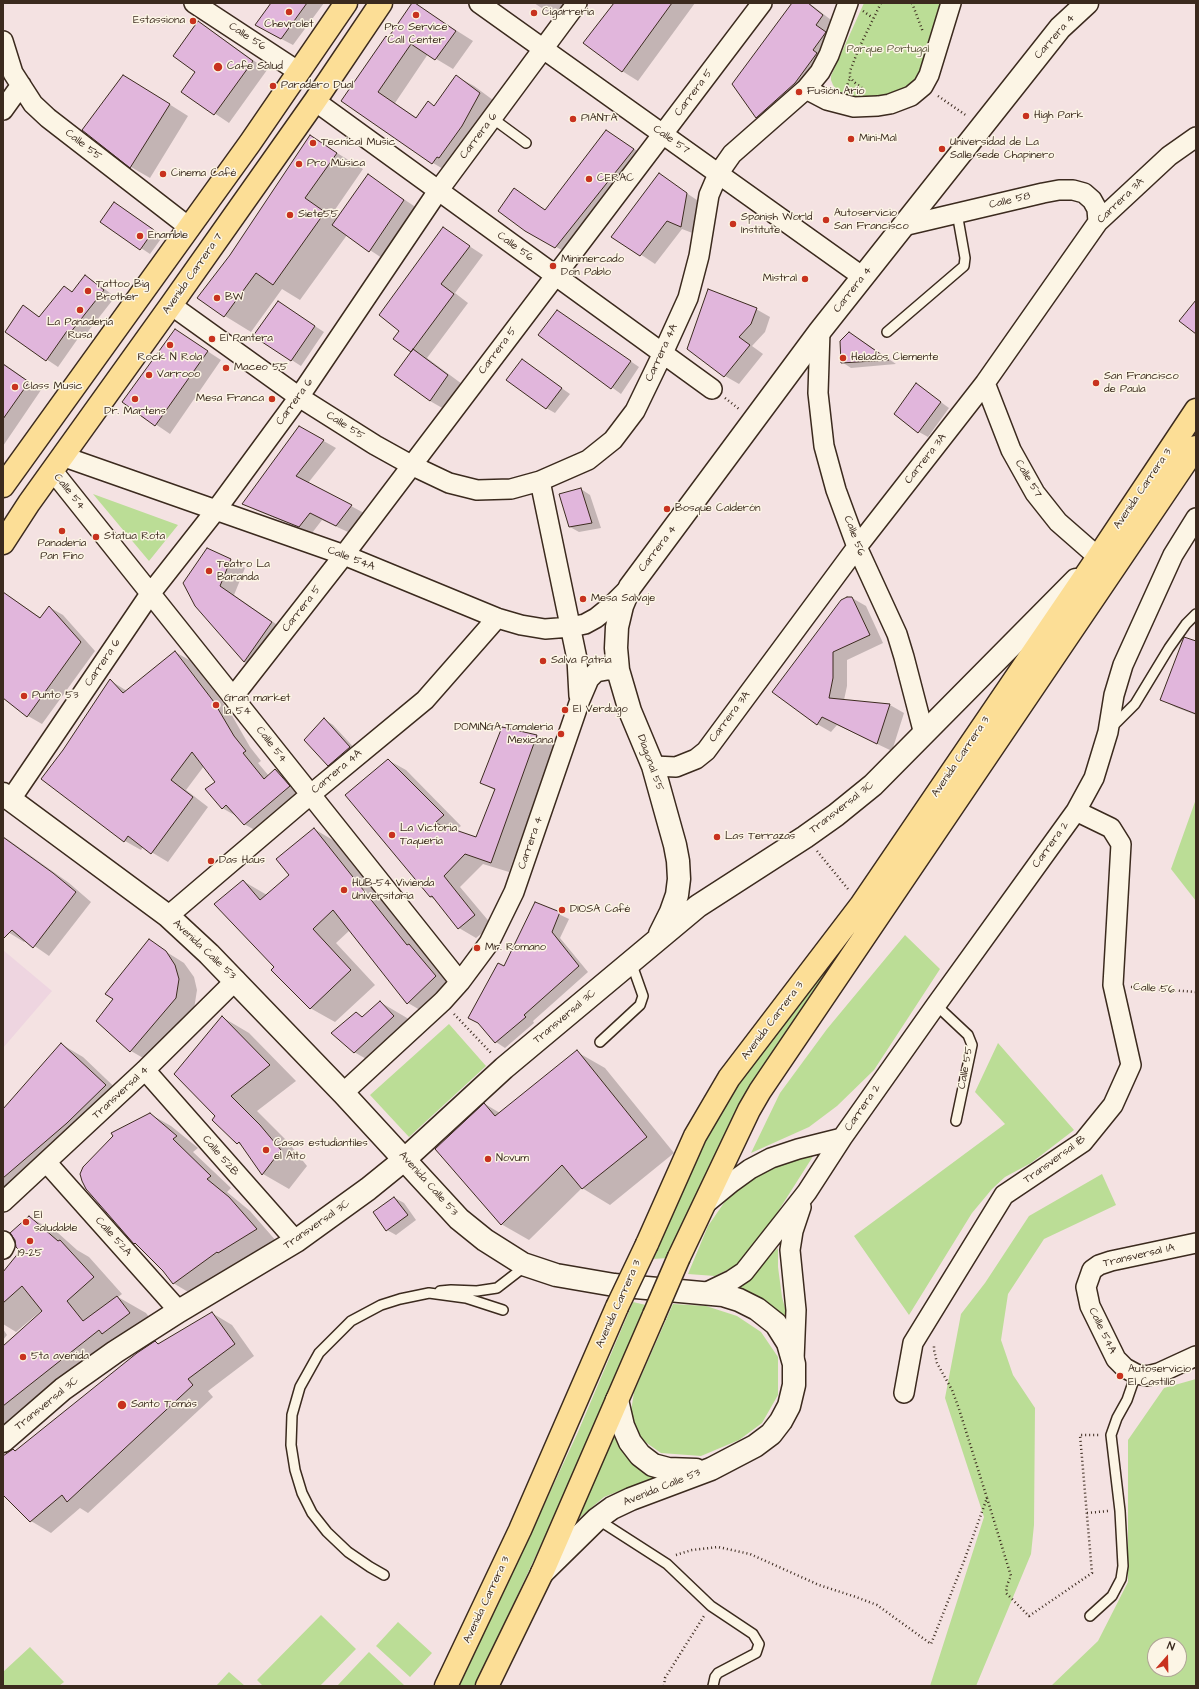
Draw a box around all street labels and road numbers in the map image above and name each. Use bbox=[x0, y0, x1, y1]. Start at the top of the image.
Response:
street label: Carrera 4 bbox=[1032, 12, 1078, 62]
street label: Calle 56 bbox=[226, 20, 268, 54]
street label: Carrera 5 bbox=[672, 67, 716, 119]
street label: Carrera 6 bbox=[457, 110, 501, 162]
street label: Calle 57 bbox=[650, 123, 692, 157]
street label: Calle 55 bbox=[62, 127, 104, 163]
street label: Carrera 3A bbox=[1095, 175, 1147, 227]
street label: Calle 58 bbox=[988, 190, 1032, 212]
street label: Calle 56 bbox=[494, 229, 536, 265]
street label: Avenida Carrera 7 bbox=[160, 231, 226, 317]
street label: Carrera 4 bbox=[831, 264, 875, 316]
street label: Carrera 4A bbox=[643, 322, 681, 384]
street label: Carrera 5 bbox=[476, 325, 520, 377]
street label: Carrera 6 bbox=[274, 376, 316, 428]
street label: Calle 55 bbox=[323, 409, 367, 443]
street label: Carrera 3A bbox=[902, 431, 950, 487]
street label: Avenida Carrera 3 bbox=[1111, 446, 1175, 532]
street label: Calle 57 bbox=[1012, 458, 1044, 500]
street label: Calle 54 bbox=[51, 471, 87, 513]
street label: Calle 56 bbox=[840, 514, 868, 558]
street label: Carrera 4 bbox=[636, 523, 680, 575]
street label: Calle 54A bbox=[326, 544, 376, 574]
street label: Carrera 5 bbox=[280, 583, 324, 635]
street label: Carrera 6 bbox=[82, 637, 124, 689]
street label: Carrera 3A bbox=[707, 689, 753, 745]
street label: Avenida Carrera 3 bbox=[929, 714, 993, 800]
street label: Calle 54 bbox=[253, 724, 289, 766]
street label: Diagonal 55 bbox=[634, 733, 666, 793]
street label: Carrera 4A bbox=[309, 747, 365, 797]
street label: Transversal 3C bbox=[807, 779, 877, 837]
street label: Carrera 4 bbox=[516, 815, 546, 871]
street label: Carrera 2 bbox=[1030, 819, 1072, 871]
street label: Avenida Calle 53 bbox=[169, 917, 239, 983]
street label: Avenida Carrera 3 bbox=[739, 979, 807, 1063]
street label: Calle 56 bbox=[1133, 981, 1175, 997]
street label: Transversal 3C bbox=[531, 987, 599, 1047]
street label: Calle 55 bbox=[956, 1046, 976, 1090]
street label: Transversal 4 bbox=[90, 1064, 152, 1122]
street label: Carrera 2 bbox=[842, 1082, 884, 1134]
street label: Calle 52B bbox=[199, 1133, 241, 1179]
street label: Transversal 1B bbox=[1021, 1133, 1089, 1187]
street label: Avenida Calle 53 bbox=[396, 1149, 460, 1219]
street label: Transversal 3C bbox=[281, 1197, 353, 1253]
street label: Calle 52A bbox=[92, 1215, 134, 1259]
street label: Transversal 1A bbox=[1102, 1241, 1176, 1271]
street label: Avenida Carrera 3 bbox=[594, 1258, 644, 1350]
street label: Calle 54A bbox=[1085, 1306, 1119, 1356]
street label: Transversal 3C bbox=[13, 1374, 81, 1434]
street label: Avenida Calle 53 bbox=[621, 1467, 703, 1509]
street label: Avenida Carrera 3 bbox=[461, 1554, 513, 1646]

